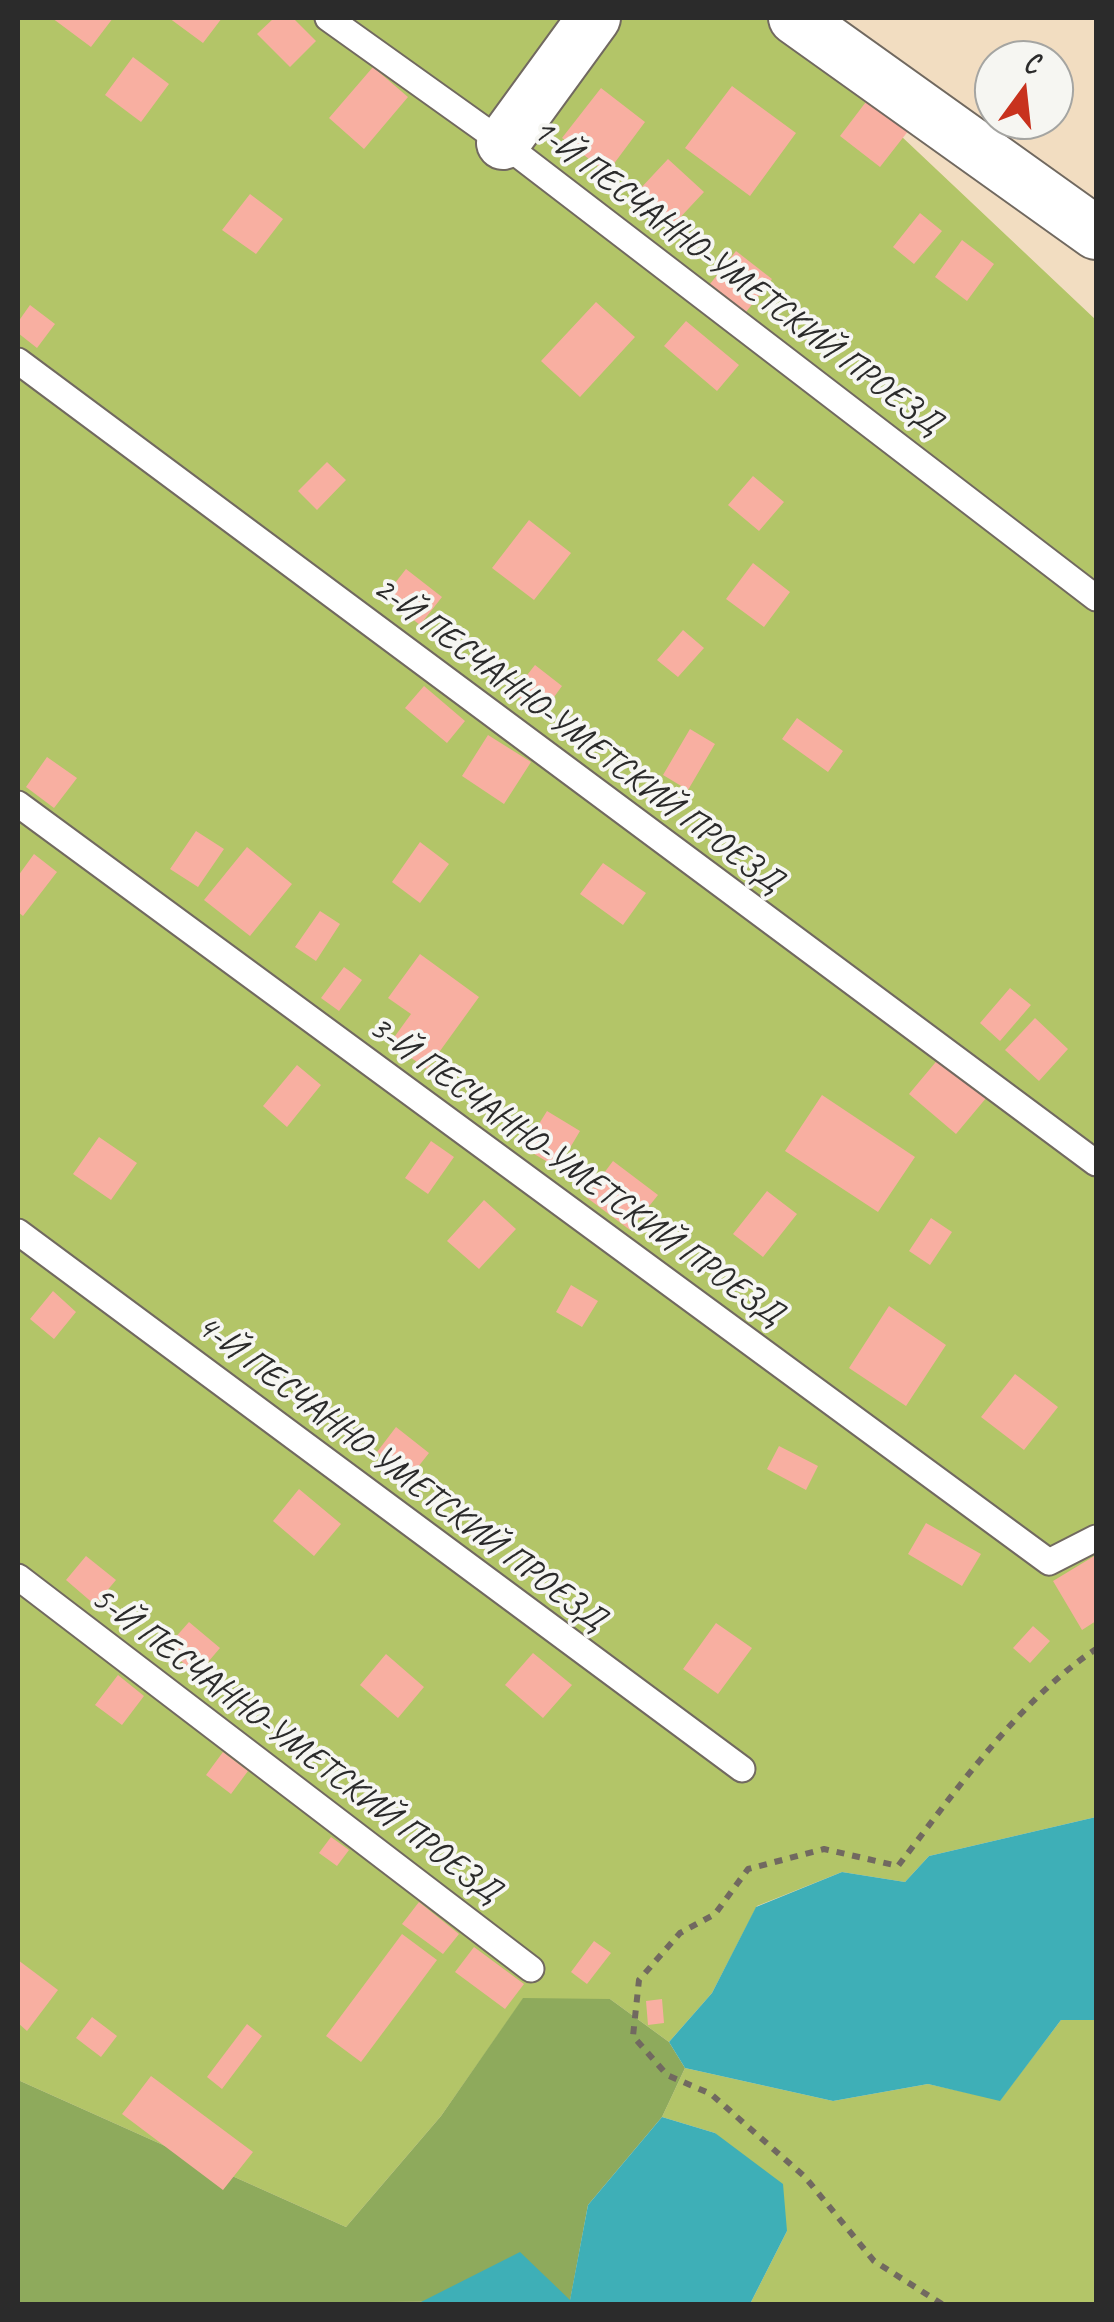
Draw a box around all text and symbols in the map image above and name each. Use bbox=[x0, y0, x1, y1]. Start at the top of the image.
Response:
north arrow bbox=[974, 40, 1074, 140]
text: С bbox=[1020, 44, 1043, 81]
street label: 1-Й ПЕСЧАННО-УМЕТСКИЙ ПРОЕЗД bbox=[523, 110, 949, 444]
street label: 2-Й ПЕСЧАННО-УМЕТСКИЙ ПРОЕЗД bbox=[364, 568, 790, 902]
street label: 3-Й ПЕСЧАННО-УМЕТСКИЙ ПРОЕЗД bbox=[360, 1007, 790, 1335]
street label: 4-Й ПЕСЧАННО-УМЕТСКИЙ ПРОЕЗД bbox=[187, 1306, 613, 1640]
street label: 5-Й ПЕСЧАННО-УМЕТСКИЙ ПРОЕЗД bbox=[82, 1578, 508, 1912]

